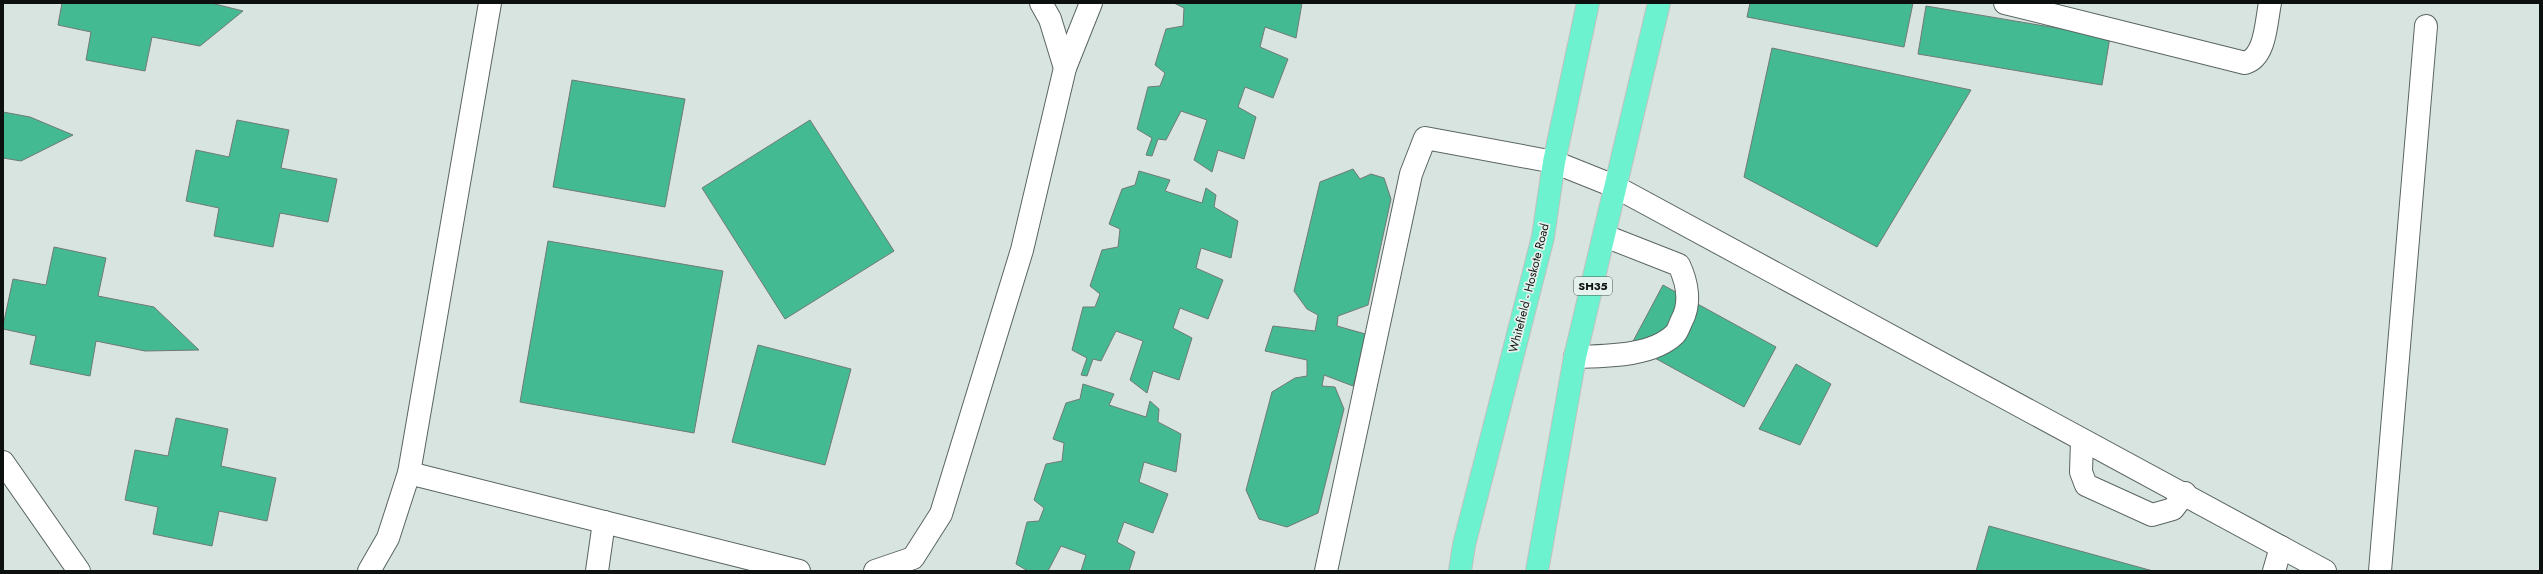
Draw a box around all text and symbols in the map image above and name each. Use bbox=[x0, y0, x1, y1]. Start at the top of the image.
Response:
street label: Whitefield - Hoskote Road bbox=[1504, 222, 1554, 354]
road number: SH35 bbox=[1574, 277, 1612, 295]

